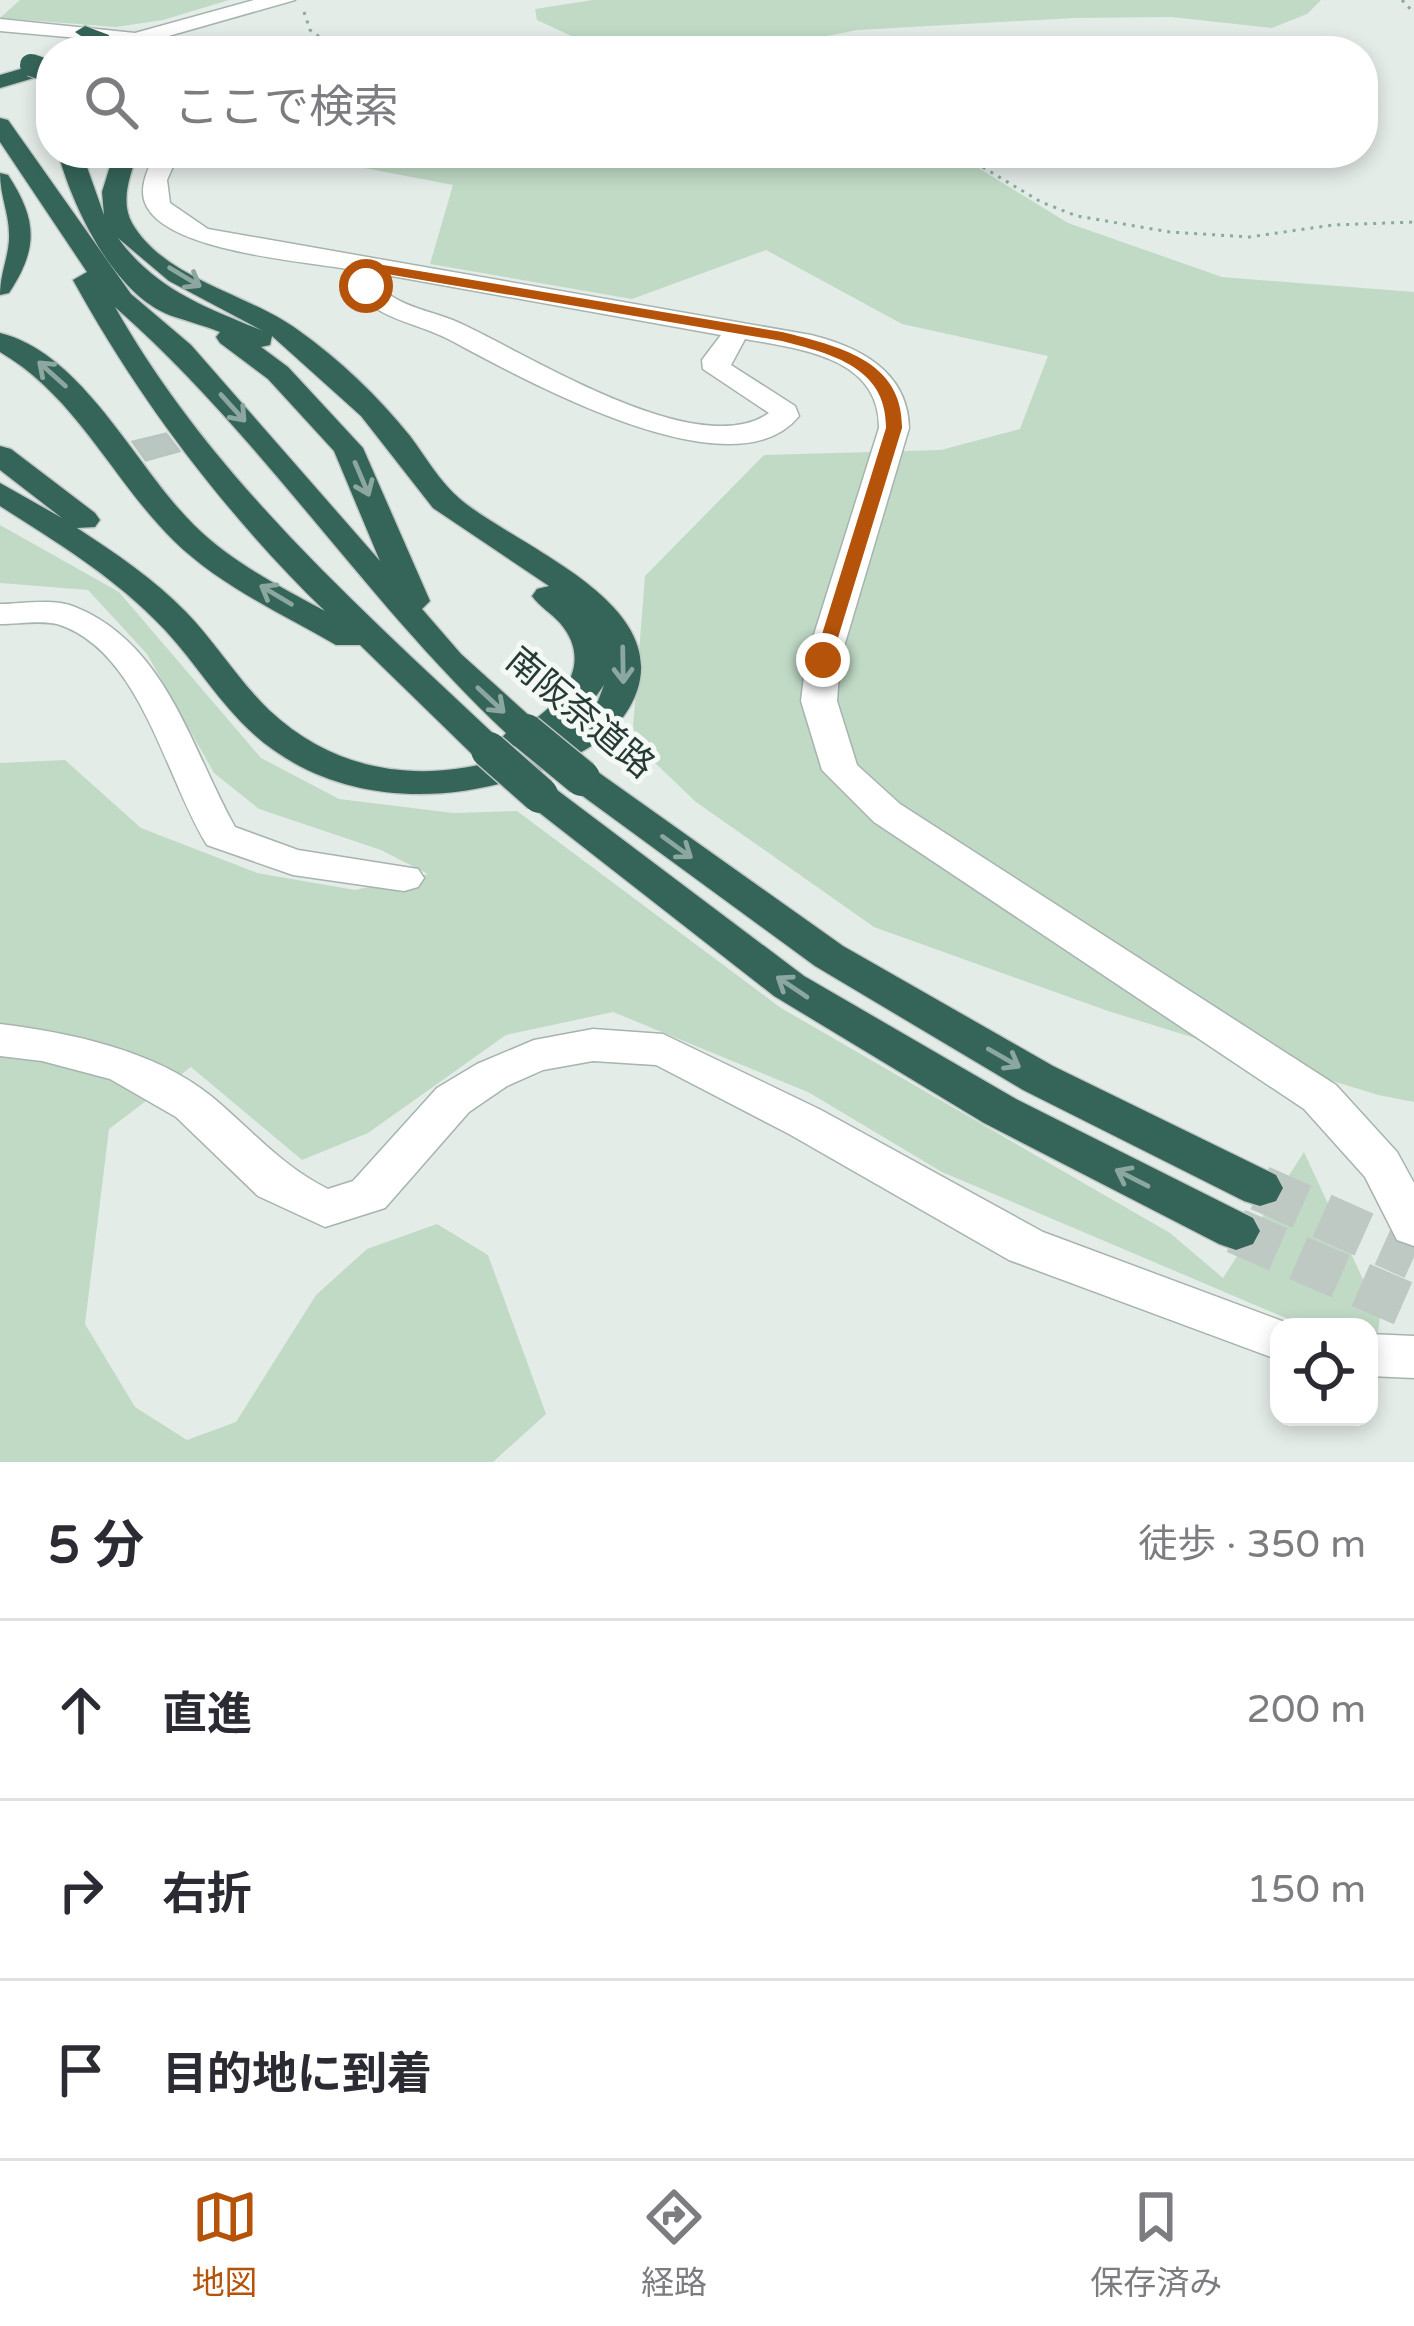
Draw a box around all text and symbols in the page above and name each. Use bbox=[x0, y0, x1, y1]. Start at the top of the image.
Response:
search box bbox=[36, 36, 1378, 168]
icon: search bbox=[78, 69, 144, 135]
text: ここで検索 bbox=[174, 81, 399, 135]
route start bbox=[339, 259, 393, 313]
one-way arrow bbox=[167, 265, 201, 289]
one-way arrow bbox=[38, 361, 68, 388]
one-way arrow bbox=[219, 393, 246, 423]
one-way arrow bbox=[353, 460, 374, 497]
one-way arrow bbox=[260, 583, 294, 607]
route end bbox=[796, 633, 850, 687]
street label: 南阪奈道路 bbox=[497, 639, 663, 787]
one-way arrow bbox=[612, 644, 634, 683]
one-way arrow bbox=[476, 686, 506, 713]
one-way arrow bbox=[660, 833, 693, 859]
one-way arrow bbox=[776, 974, 810, 999]
one-way arrow bbox=[986, 1047, 1021, 1071]
one-way arrow bbox=[1114, 1166, 1150, 1189]
map controls bbox=[1270, 1318, 1378, 1426]
button: locate bbox=[1270, 1318, 1378, 1426]
text: 5 分 bbox=[48, 1515, 144, 1577]
text: 徒歩 · 350 m bbox=[1138, 1521, 1366, 1568]
icon: ahead bbox=[48, 1677, 114, 1743]
text: 200 m bbox=[1247, 1686, 1366, 1733]
text: 直進 bbox=[162, 1688, 252, 1742]
icon: right bbox=[48, 1857, 114, 1923]
text: 150 m bbox=[1247, 1866, 1366, 1913]
text: 右折 bbox=[162, 1868, 252, 1922]
icon: arrive bbox=[48, 2037, 114, 2103]
text: 目的地に到着 bbox=[162, 2048, 432, 2102]
tab: 地図 bbox=[192, 2184, 258, 2304]
tab: 経路 bbox=[641, 2184, 707, 2304]
tab: 保存済み bbox=[1090, 2184, 1222, 2304]

